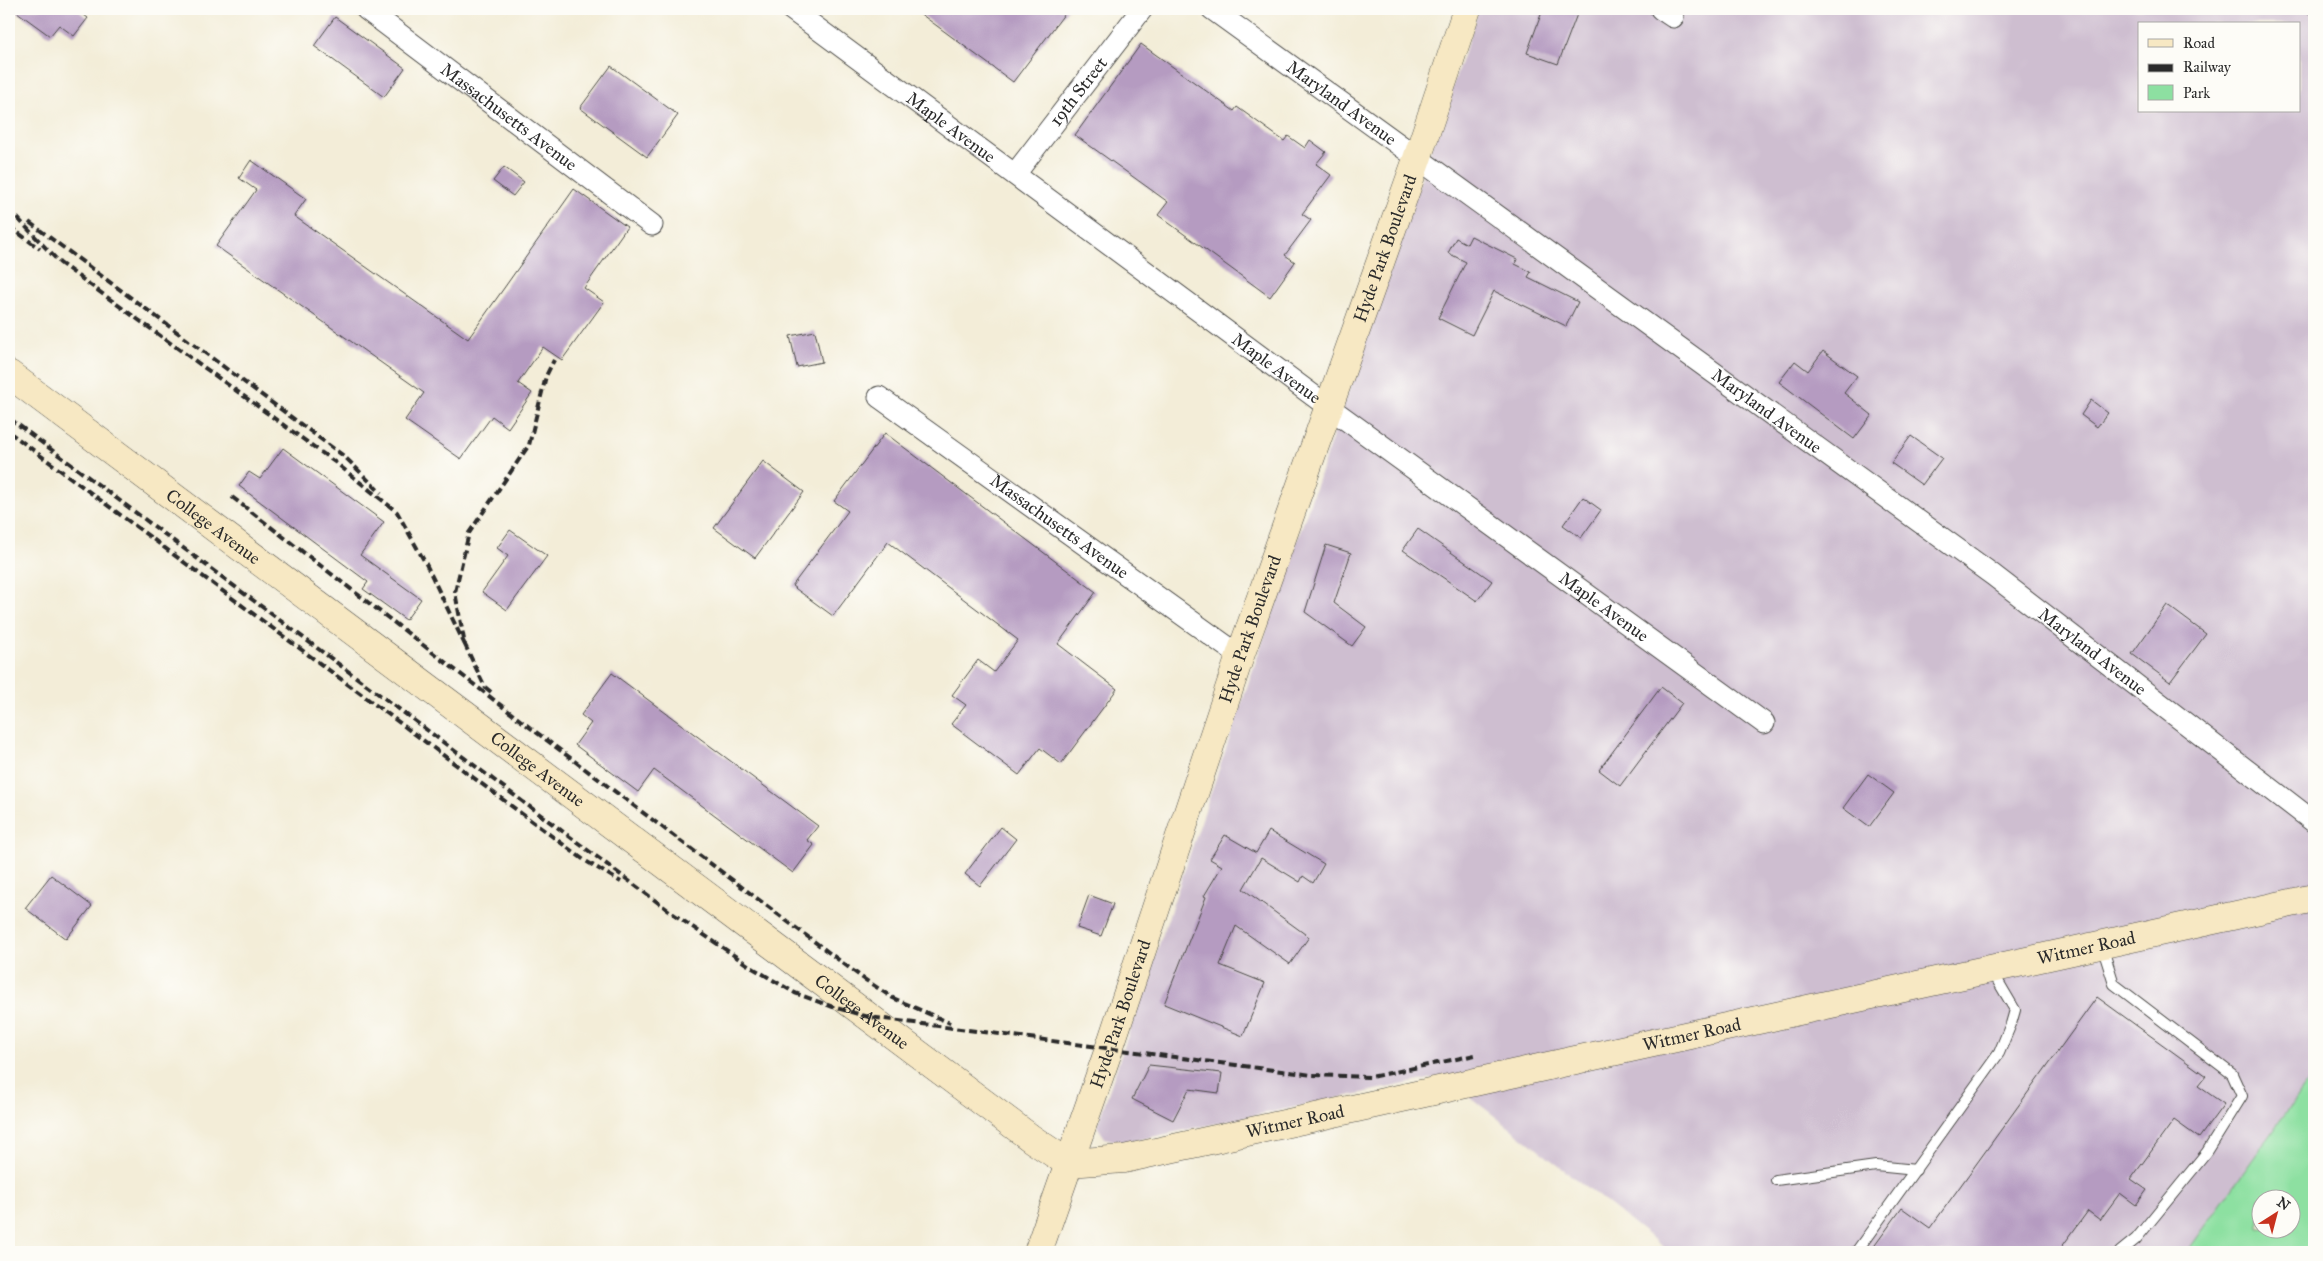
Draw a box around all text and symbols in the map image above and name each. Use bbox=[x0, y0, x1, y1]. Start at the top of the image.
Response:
legend bbox=[2138, 22, 2300, 112]
text: Road bbox=[2183, 34, 2215, 52]
street label: 19th Street bbox=[1045, 52, 1112, 131]
street label: Maryland Avenue bbox=[1282, 56, 1401, 150]
street label: Massachusetts Avenue bbox=[436, 58, 581, 176]
text: Railway bbox=[2183, 58, 2232, 76]
text: Park bbox=[2183, 84, 2210, 102]
street label: Maple Avenue bbox=[902, 87, 1000, 168]
street label: Hyde Park Boulevard bbox=[1349, 172, 1422, 325]
street label: Maple Avenue bbox=[1228, 328, 1325, 409]
street label: Maryland Avenue bbox=[1707, 364, 1826, 458]
street label: Massachusetts Avenue bbox=[986, 469, 1133, 584]
street label: College Avenue bbox=[162, 484, 265, 569]
street label: Hyde Park Boulevard bbox=[1214, 552, 1286, 706]
street label: Maple Avenue bbox=[1555, 567, 1653, 647]
street label: Maryland Avenue bbox=[2034, 603, 2151, 700]
street label: College Avenue bbox=[486, 727, 589, 812]
street label: Witmer Road bbox=[2035, 926, 2137, 969]
street label: Hyde Park Boulevard bbox=[1085, 937, 1156, 1091]
street label: College Avenue bbox=[810, 969, 914, 1054]
street label: Witmer Road bbox=[1641, 1013, 1743, 1056]
street label: Witmer Road bbox=[1244, 1100, 1346, 1143]
north arrow bbox=[2250, 1188, 2300, 1238]
text: N bbox=[2274, 1194, 2293, 1214]

